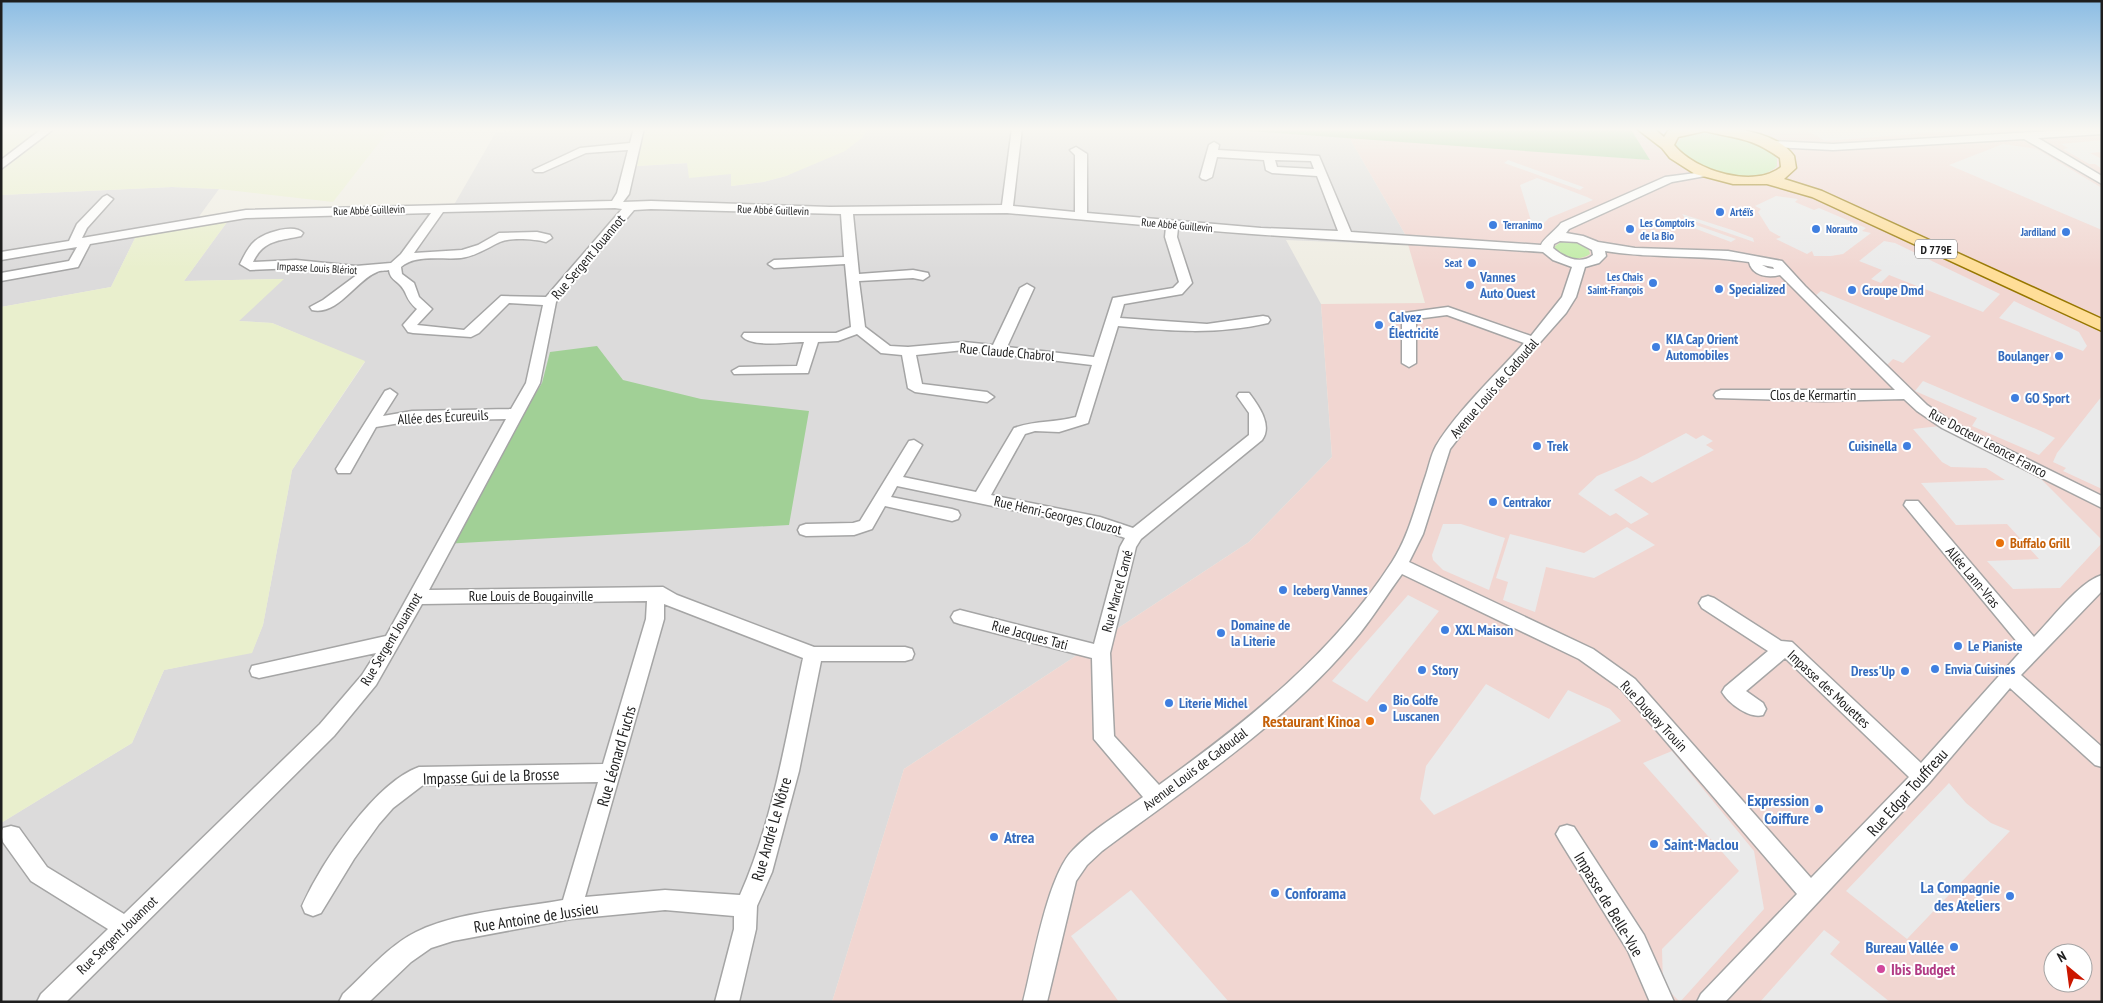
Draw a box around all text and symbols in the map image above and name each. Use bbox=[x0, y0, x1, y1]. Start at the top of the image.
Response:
street label: Rue Abbé Guillevin bbox=[333, 202, 405, 218]
street label: Rue Abbé Guillevin bbox=[737, 202, 809, 218]
place label: Artéïs bbox=[1729, 205, 1753, 219]
marker: Artéïs bbox=[1714, 206, 1726, 218]
street label: Rue Sergent Jouannot bbox=[547, 211, 629, 303]
street label: Rue Abbé Guillevin bbox=[1141, 215, 1214, 235]
place label: Les Comptoirs de la Bio bbox=[1640, 216, 1695, 243]
place label: Terranimo bbox=[1503, 218, 1542, 232]
marker: Terranimo bbox=[1487, 219, 1499, 231]
place label: Norauto bbox=[1826, 222, 1858, 236]
marker: Les Comptoirs de la Bio bbox=[1624, 223, 1636, 235]
marker: Norauto bbox=[1810, 223, 1822, 235]
place label: Jardiland bbox=[2020, 225, 2056, 239]
marker: Jardiland bbox=[2060, 226, 2072, 238]
road number: D 779E bbox=[1915, 240, 1957, 258]
place label: Seat bbox=[1445, 256, 1463, 270]
marker: Seat bbox=[1466, 257, 1478, 269]
street label: Impasse Louis Blériot bbox=[276, 259, 358, 277]
place label: Vannes Auto Ouest bbox=[1479, 268, 1535, 302]
place label: Les Chais Saint-François bbox=[1588, 270, 1643, 297]
marker: Les Chais Saint-François bbox=[1647, 277, 1659, 289]
marker: Vannes Auto Ouest bbox=[1464, 279, 1476, 291]
place label: Specialized bbox=[1729, 280, 1785, 298]
place label: Groupe Dmd bbox=[1862, 281, 1924, 299]
marker: Specialized bbox=[1713, 283, 1725, 295]
marker: Groupe Dmd bbox=[1846, 284, 1858, 296]
place label: Calvez Électricité bbox=[1389, 308, 1439, 342]
marker: Calvez Électricité bbox=[1373, 319, 1385, 331]
place label: KIA Cap Orient Automobiles bbox=[1665, 330, 1738, 364]
street label: Avenue Louis de Cadoudal bbox=[1446, 334, 1543, 442]
street label: Rue Claude Chabrol bbox=[959, 339, 1056, 365]
marker: KIA Cap Orient Automobiles bbox=[1650, 341, 1662, 353]
place label: Boulanger bbox=[1998, 347, 2050, 365]
marker: Boulanger bbox=[2053, 350, 2065, 362]
street label: Clos de Kermartin bbox=[1770, 386, 1856, 404]
place label: GO Sport bbox=[2025, 389, 2070, 407]
marker: GO Sport bbox=[2009, 392, 2021, 404]
street label: Rue Docteur Leonce Franco bbox=[1926, 404, 2050, 482]
street label: Allée des Écureuils bbox=[397, 406, 489, 428]
place label: Trek bbox=[1547, 437, 1569, 455]
place label: Cuisinella bbox=[1848, 437, 1897, 455]
marker: Trek bbox=[1531, 440, 1543, 452]
marker: Cuisinella bbox=[1901, 440, 1913, 452]
street label: Rue Henri-Georges Clouzot bbox=[992, 492, 1124, 538]
place label: Centrakor bbox=[1503, 493, 1552, 511]
marker: Centrakor bbox=[1487, 496, 1499, 508]
place label: Buffalo Grill bbox=[2010, 534, 2070, 552]
marker: Buffalo Grill bbox=[1994, 537, 2006, 549]
street label: Allée Lann-Vras bbox=[1942, 542, 2004, 612]
street label: Rue Marcel Carné bbox=[1097, 548, 1137, 634]
place label: Iceberg Vannes bbox=[1293, 581, 1368, 599]
marker: Iceberg Vannes bbox=[1277, 584, 1289, 596]
street label: Rue Louis de Bougainville bbox=[469, 587, 594, 605]
street label: Rue Sergent Jouannot bbox=[356, 589, 426, 689]
street label: Rue Jacques Tati bbox=[990, 616, 1070, 654]
place label: Domaine de la Literie bbox=[1231, 616, 1290, 650]
place label: XXL Maison bbox=[1455, 621, 1513, 639]
marker: XXL Maison bbox=[1439, 624, 1451, 636]
marker: Domaine de la Literie bbox=[1215, 627, 1227, 639]
place label: Le Pianiste bbox=[1968, 637, 2022, 655]
marker: Le Pianiste bbox=[1952, 640, 1964, 652]
street label: Impasse des Mouettes bbox=[1784, 646, 1874, 732]
place label: Envia Cuisines bbox=[1945, 660, 2016, 678]
place label: Story bbox=[1432, 661, 1459, 679]
place label: Dress'Up bbox=[1851, 662, 1895, 680]
marker: Envia Cuisines bbox=[1929, 663, 1941, 675]
marker: Story bbox=[1416, 664, 1428, 676]
marker: Dress'Up bbox=[1899, 665, 1911, 677]
street label: Rue Duguay Trouin bbox=[1617, 677, 1691, 755]
place label: Bio Golfe Luscanen bbox=[1393, 691, 1439, 725]
place label: Literie Michel bbox=[1179, 694, 1248, 712]
marker: Literie Michel bbox=[1163, 697, 1175, 709]
marker: Bio Golfe Luscanen bbox=[1377, 702, 1389, 714]
street label: Rue Léonard Fuchs bbox=[592, 703, 640, 809]
place label: Restaurant Kinoa bbox=[1263, 711, 1360, 731]
marker: Restaurant Kinoa bbox=[1364, 715, 1376, 727]
street label: Avenue Louis de Cadoudal bbox=[1139, 723, 1251, 814]
street label: Rue Edgar Touffreau bbox=[1862, 744, 1952, 840]
street label: Impasse Gui de la Brosse bbox=[422, 764, 560, 788]
street label: Rue André Le Nôtre bbox=[747, 775, 795, 883]
place label: Expression Coiffure bbox=[1747, 790, 1809, 828]
marker: Expression Coiffure bbox=[1813, 803, 1825, 815]
place label: Atrea bbox=[1003, 827, 1035, 847]
marker: Atrea bbox=[988, 831, 1000, 843]
place label: Saint-Maclou bbox=[1664, 834, 1739, 854]
marker: Saint-Maclou bbox=[1648, 838, 1660, 850]
street label: Impasse de Belle-Vue bbox=[1570, 848, 1648, 960]
place label: La Compagnie des Ateliers bbox=[1920, 877, 2000, 915]
place label: Conforama bbox=[1285, 883, 1346, 903]
marker: Conforama bbox=[1269, 887, 1281, 899]
marker: La Compagnie des Ateliers bbox=[2004, 890, 2016, 902]
street label: Rue Sergent Jouannot bbox=[73, 892, 161, 978]
street label: Rue Antoine de Jussieu bbox=[472, 897, 600, 937]
place label: Bureau Vallée bbox=[1866, 937, 1944, 957]
marker: Bureau Vallée bbox=[1948, 941, 1960, 953]
north arrow bbox=[2043, 943, 2093, 993]
text: N bbox=[2054, 947, 2069, 966]
place label: Ibis Budget bbox=[1891, 959, 1955, 979]
marker: Ibis Budget bbox=[1875, 963, 1887, 975]

